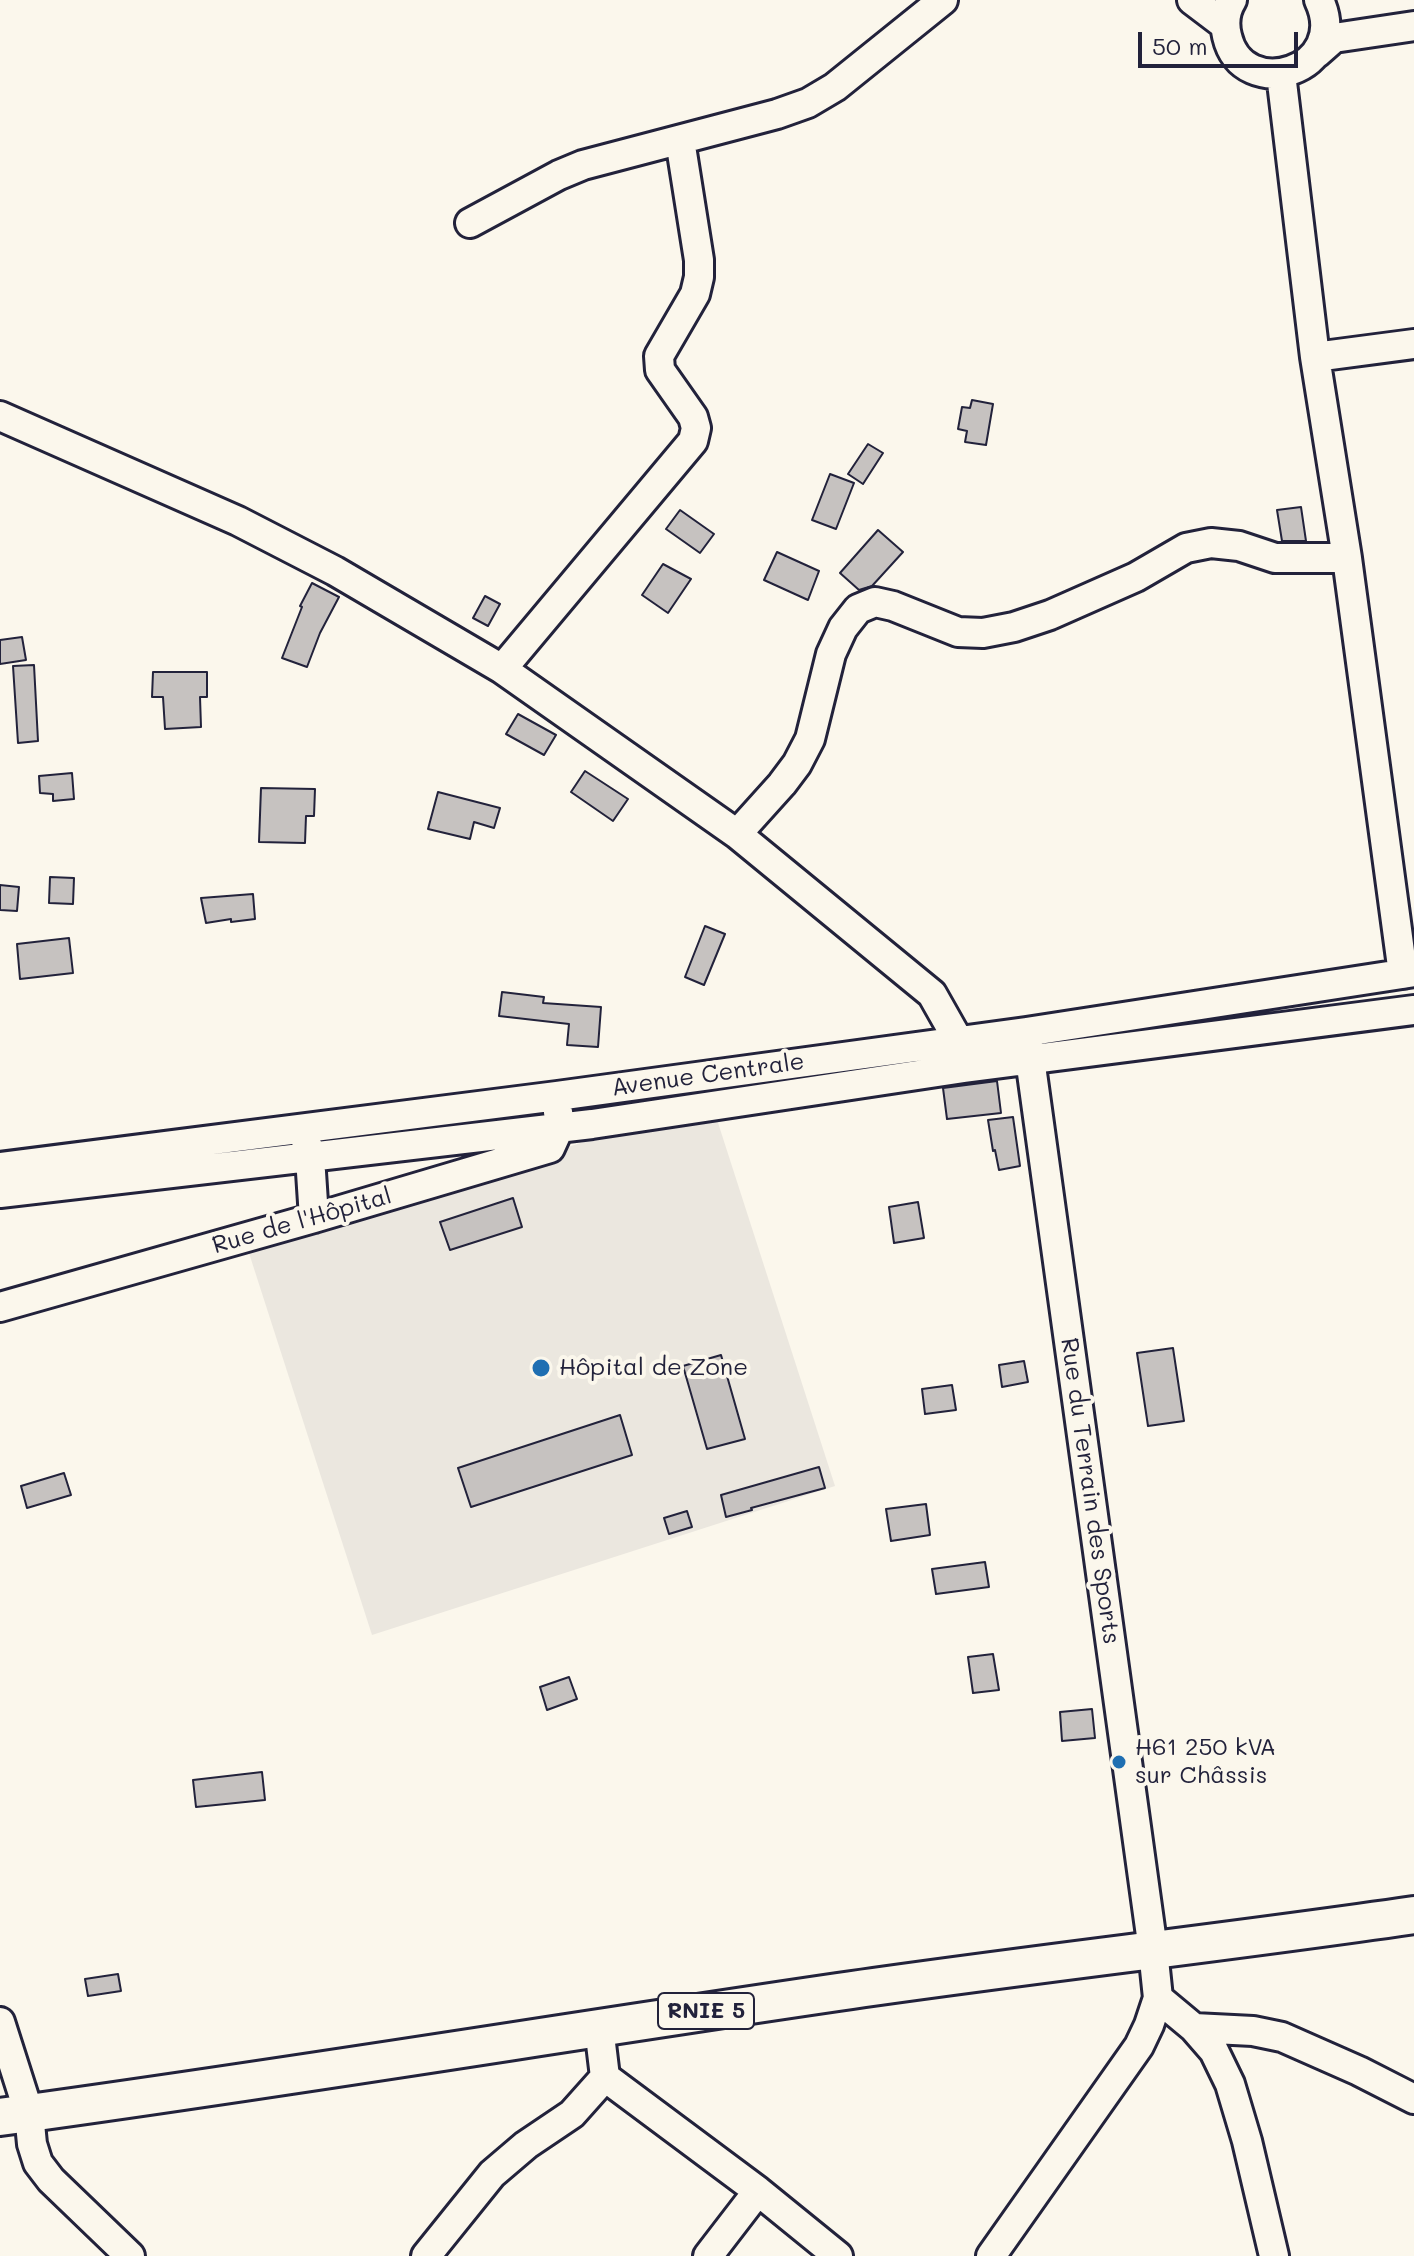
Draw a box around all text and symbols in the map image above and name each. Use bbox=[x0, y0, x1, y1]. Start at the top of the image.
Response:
scale bar bbox=[1142, 16, 1302, 66]
text: 50 m bbox=[1152, 30, 1208, 61]
street label: Avenue Centrale bbox=[610, 1047, 806, 1103]
street label: Rue de l'Hôpital bbox=[209, 1182, 395, 1260]
street label: Rue du Terrain des Sports bbox=[1054, 1336, 1126, 1646]
place label: Hôpital de Zone bbox=[559, 1354, 748, 1382]
marker: Hôpital de Zone bbox=[530, 1357, 552, 1379]
place label: H61 250 kVA sur Châssis bbox=[1135, 1734, 1276, 1790]
marker: H61 250 kVA sur Châssis bbox=[1110, 1753, 1128, 1771]
road number: RNIE 5 bbox=[658, 1993, 754, 2029]

